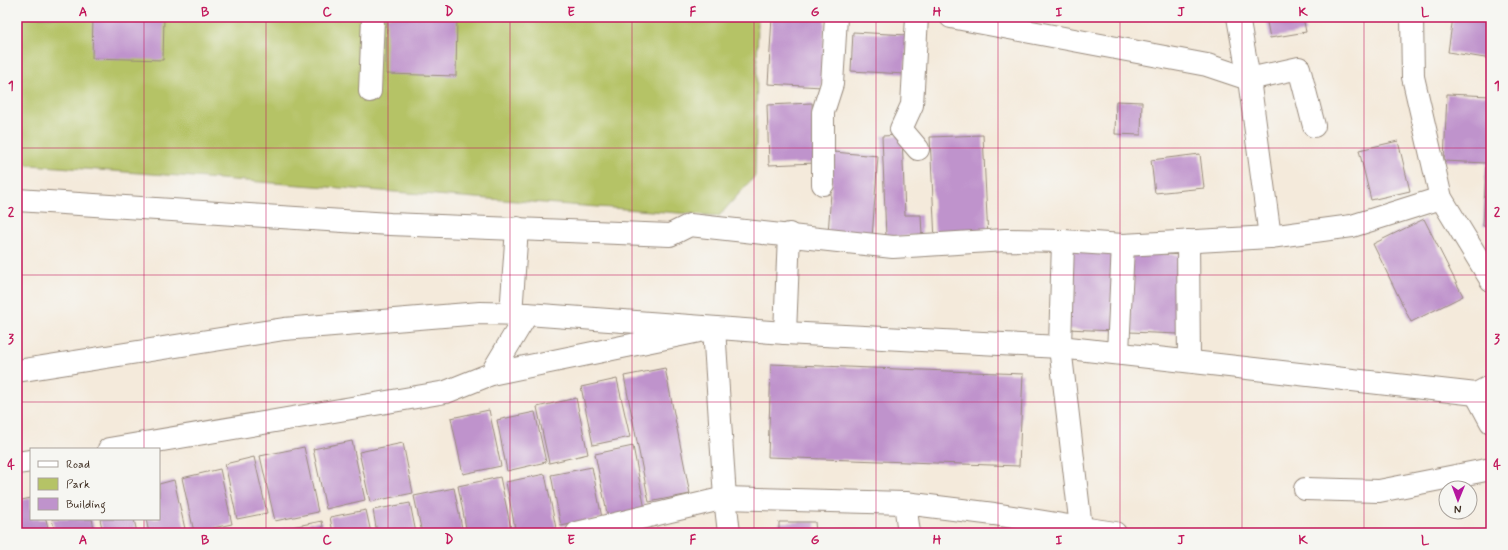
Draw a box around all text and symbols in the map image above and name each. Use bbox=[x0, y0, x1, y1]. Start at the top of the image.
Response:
text: A bbox=[79, 4, 87, 21]
text: B bbox=[201, 4, 210, 21]
text: C bbox=[322, 4, 332, 21]
text: D bbox=[445, 4, 454, 21]
text: E bbox=[567, 4, 575, 21]
text: F bbox=[690, 4, 697, 21]
text: G bbox=[811, 4, 820, 21]
text: H bbox=[933, 4, 942, 21]
text: I bbox=[1056, 4, 1063, 21]
text: J bbox=[1177, 4, 1185, 21]
text: K bbox=[1298, 4, 1308, 21]
text: L bbox=[1421, 4, 1430, 21]
text: 1 bbox=[8, 78, 14, 95]
text: 1 bbox=[1494, 78, 1500, 95]
text: 2 bbox=[8, 204, 15, 221]
text: 2 bbox=[1494, 204, 1501, 221]
text: 3 bbox=[8, 331, 14, 348]
text: 3 bbox=[1494, 331, 1500, 348]
legend bbox=[30, 448, 160, 520]
text: 4 bbox=[7, 457, 15, 474]
text: Road bbox=[66, 457, 90, 473]
text: 4 bbox=[1493, 457, 1501, 474]
text: Park bbox=[66, 477, 90, 493]
north arrow bbox=[1438, 480, 1478, 520]
text: Building bbox=[66, 497, 106, 514]
text: N bbox=[1454, 502, 1462, 516]
text: A bbox=[79, 532, 87, 549]
text: B bbox=[201, 532, 210, 549]
text: C bbox=[322, 532, 332, 549]
text: D bbox=[445, 532, 454, 549]
text: E bbox=[567, 532, 575, 549]
text: F bbox=[690, 532, 697, 549]
text: G bbox=[811, 532, 820, 549]
text: H bbox=[933, 532, 942, 549]
text: I bbox=[1056, 532, 1063, 549]
text: J bbox=[1177, 532, 1185, 549]
text: K bbox=[1298, 532, 1308, 549]
text: L bbox=[1421, 532, 1430, 549]

